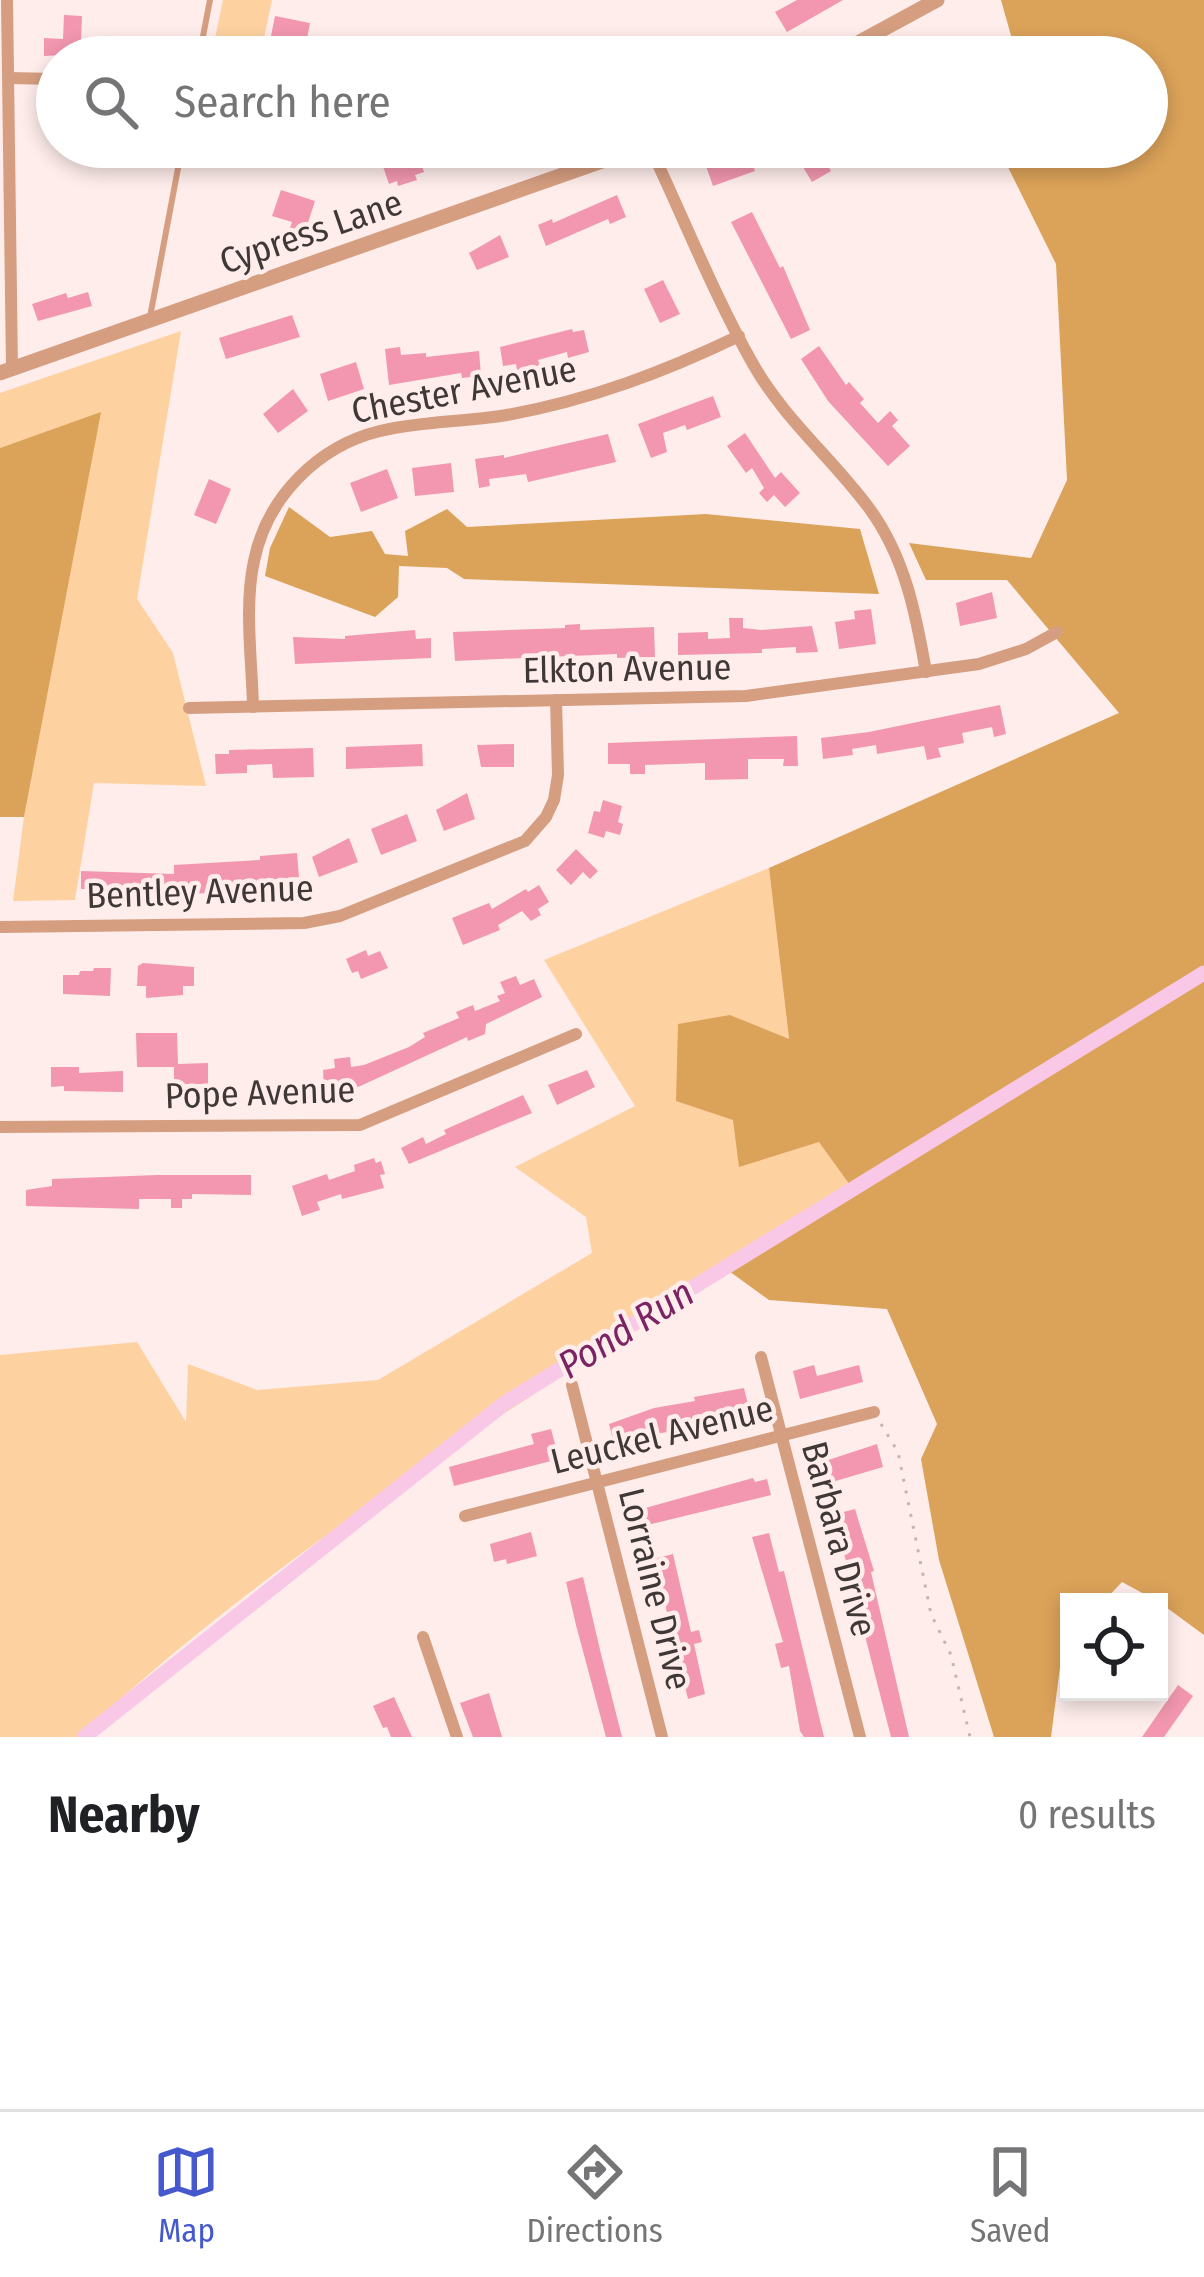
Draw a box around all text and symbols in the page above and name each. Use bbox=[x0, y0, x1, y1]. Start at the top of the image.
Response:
search box bbox=[36, 36, 1168, 168]
icon: search bbox=[78, 69, 144, 135]
text: Search here bbox=[174, 75, 391, 129]
street label: Cypress Lane bbox=[214, 180, 408, 284]
street label: Chester Avenue bbox=[348, 347, 580, 433]
street label: Elkton Avenue bbox=[522, 645, 732, 693]
street label: Bentley Avenue bbox=[86, 866, 314, 918]
street label: Pope Avenue bbox=[164, 1068, 356, 1118]
water label: Pond Run bbox=[550, 1269, 702, 1389]
street label: Leuckel Avenue bbox=[546, 1386, 778, 1484]
street label: Barbara Drive bbox=[792, 1437, 886, 1641]
street label: Lorraine Drive bbox=[609, 1484, 701, 1694]
map controls bbox=[1060, 1593, 1168, 1701]
button: locate bbox=[1060, 1593, 1168, 1701]
text: Nearby bbox=[48, 1784, 200, 1846]
text: 0 results bbox=[1018, 1792, 1156, 1838]
tab: Map bbox=[153, 2139, 219, 2251]
tab: Directions bbox=[526, 2139, 663, 2251]
tab: Saved bbox=[970, 2139, 1050, 2251]

